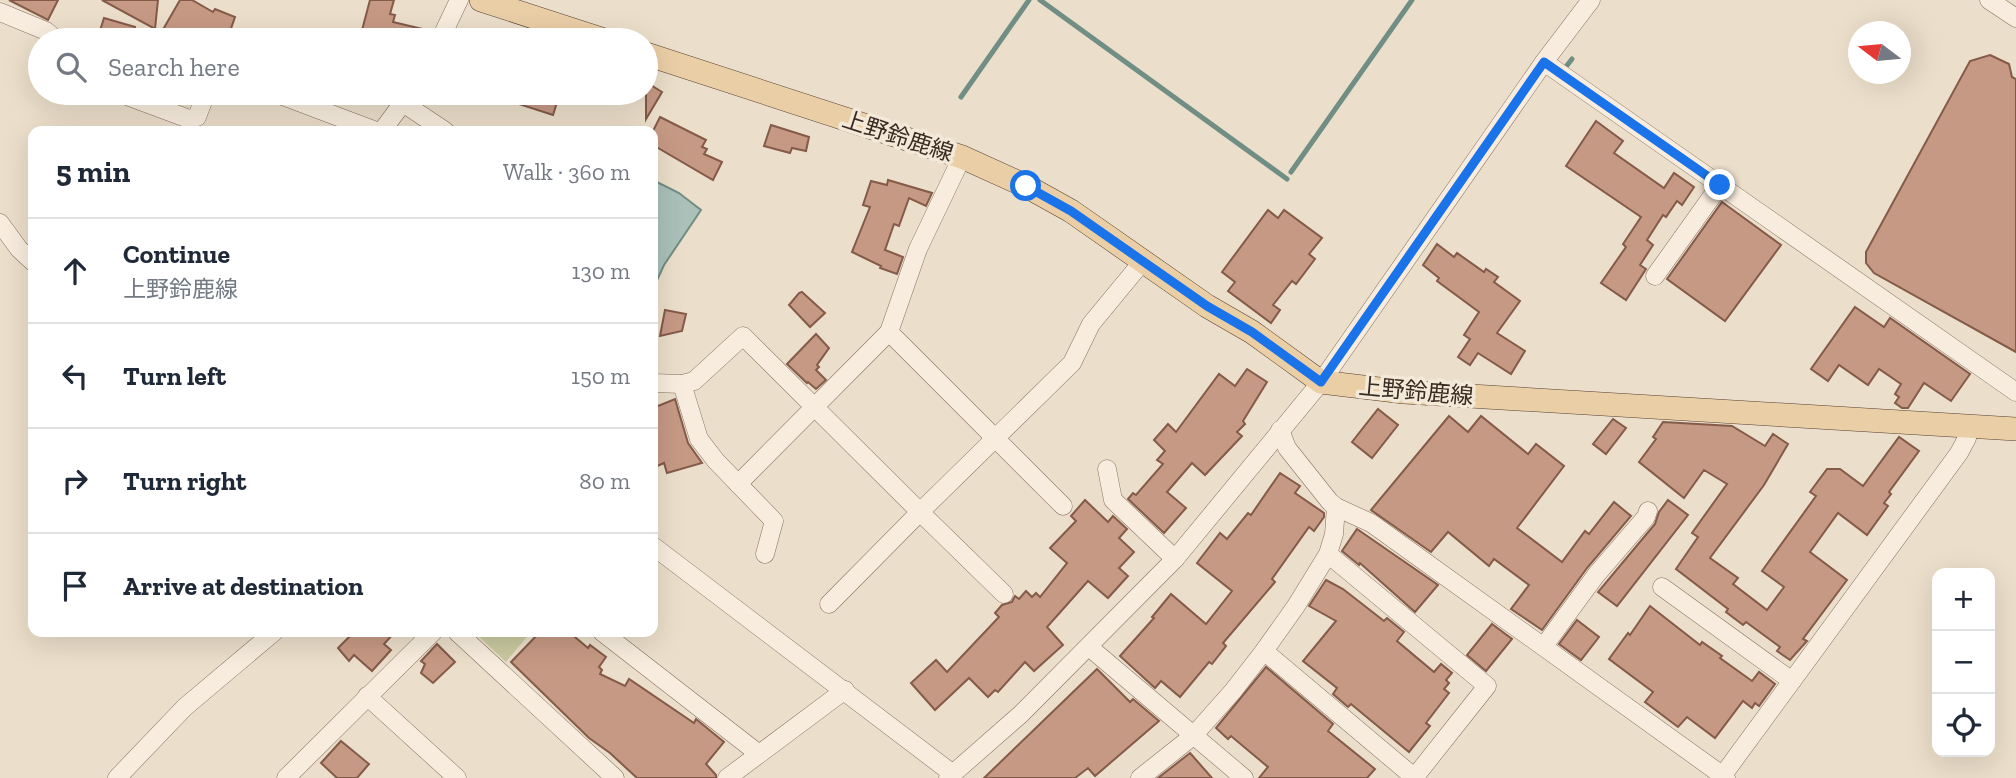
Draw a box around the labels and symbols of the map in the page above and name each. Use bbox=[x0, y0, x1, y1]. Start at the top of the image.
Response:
north arrow bbox=[1848, 21, 1911, 84]
street label: 上野鈴鹿線 bbox=[839, 105, 957, 167]
route end bbox=[1704, 169, 1735, 200]
route start bbox=[1010, 170, 1041, 201]
street label: 上野鈴鹿線 bbox=[1357, 372, 1475, 410]

